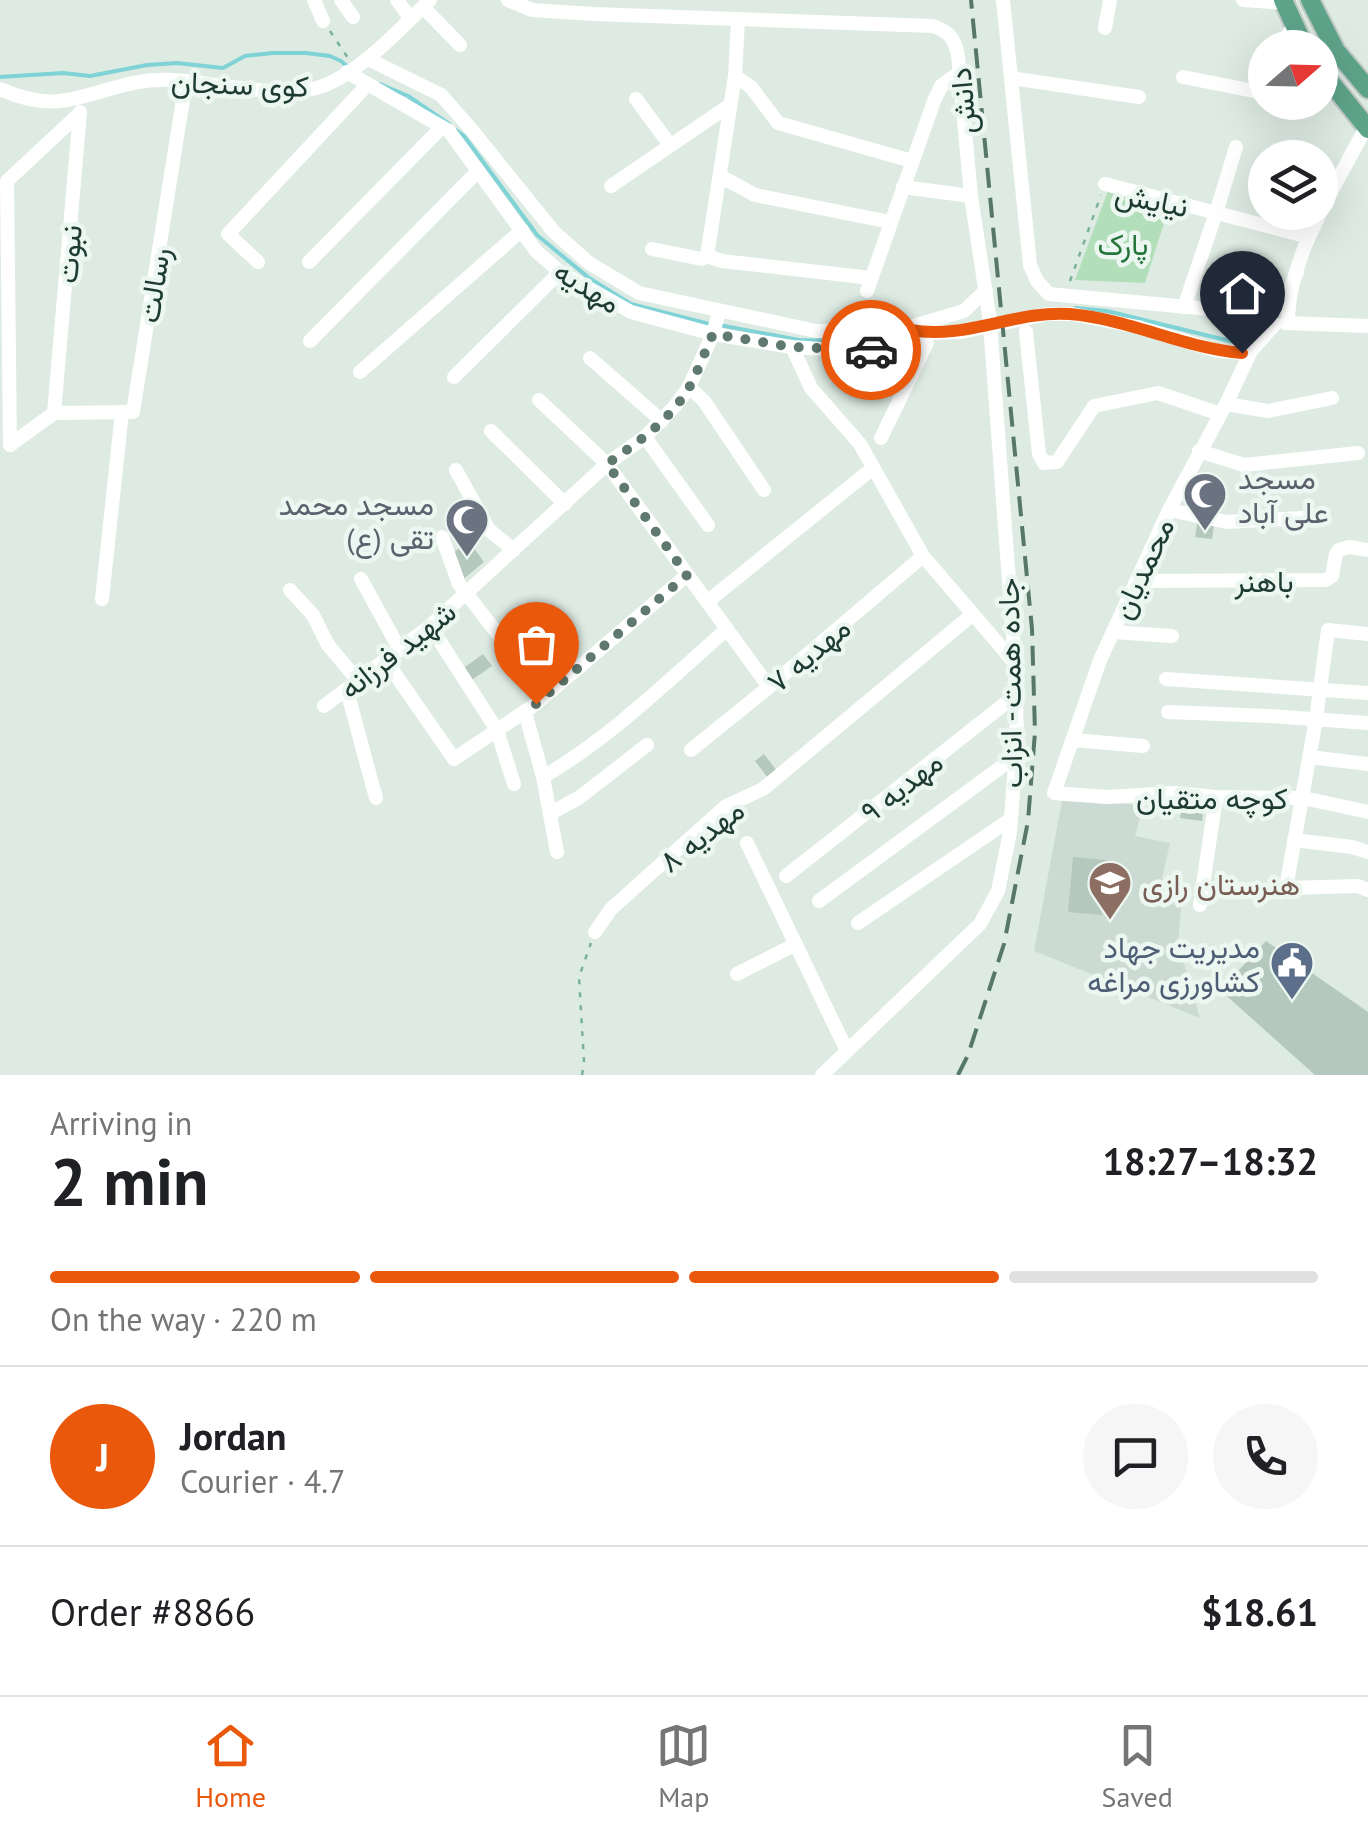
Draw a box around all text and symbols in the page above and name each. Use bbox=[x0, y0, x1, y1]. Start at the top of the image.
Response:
north arrow bbox=[1248, 30, 1338, 120]
map controls bbox=[1248, 30, 1338, 230]
street label: کوی سنجان bbox=[170, 61, 310, 105]
street label: دانش bbox=[940, 66, 984, 136]
button: layers bbox=[1248, 140, 1338, 230]
street label: نیایش bbox=[1112, 173, 1192, 225]
street label: نبوت bbox=[46, 223, 90, 285]
park label: پارک bbox=[1098, 224, 1148, 265]
street label: رسالت bbox=[128, 244, 178, 326]
street label: مهدیه bbox=[547, 250, 629, 322]
pin bbox=[1200, 251, 1285, 354]
icon: home bbox=[1215, 266, 1270, 321]
courier bbox=[821, 300, 921, 400]
icon: car bbox=[844, 323, 899, 378]
place label: مسجد علی آباد bbox=[1238, 458, 1329, 531]
mosque icon: مسجد علی آباد bbox=[1182, 471, 1228, 532]
place label: مسجد محمد تقی (ع) bbox=[279, 484, 434, 559]
mosque icon: مسجد محمد تقی (ع) bbox=[444, 497, 490, 558]
street label: محمدیان bbox=[1102, 511, 1182, 625]
street label: باهنر bbox=[1233, 561, 1294, 600]
street label: جاده همت - انزاب bbox=[988, 577, 1030, 789]
street label: شهید فرزانه bbox=[331, 591, 463, 707]
pin bbox=[494, 602, 579, 705]
street label: مهدیه ۷ bbox=[758, 608, 858, 700]
icon: bag bbox=[509, 617, 564, 672]
street label: مهدیه ۹ bbox=[852, 742, 950, 830]
street label: کوچه متقیان bbox=[1136, 778, 1288, 819]
street label: مهدیه ۸ bbox=[651, 790, 751, 880]
school or university icon: هنرستان رازی bbox=[1087, 860, 1133, 921]
place label: هنرستان رازی bbox=[1142, 864, 1300, 903]
place label: مدیریت جهاد کشاورزی مراغه bbox=[1087, 927, 1260, 1000]
public building icon: مدیریت جهاد کشاورزی مراغه bbox=[1269, 940, 1315, 1001]
text: Arriving in bbox=[50, 1102, 192, 1144]
text: 18:27–18:32 bbox=[1103, 1136, 1318, 1185]
text: 2 min bbox=[50, 1139, 209, 1223]
text: On the way · 220 m bbox=[50, 1298, 317, 1340]
button: chat bbox=[1083, 1404, 1188, 1509]
button: phone bbox=[1213, 1404, 1318, 1509]
text: Jordan bbox=[180, 1411, 286, 1460]
text: J bbox=[96, 1432, 109, 1481]
text: Courier · 4.7 bbox=[180, 1460, 346, 1502]
text: Order #8866 bbox=[50, 1587, 255, 1636]
text: $18.61 bbox=[1201, 1587, 1318, 1636]
tab: Home bbox=[195, 1718, 266, 1815]
tab: Map bbox=[656, 1718, 711, 1815]
tab: Saved bbox=[1102, 1718, 1173, 1815]

